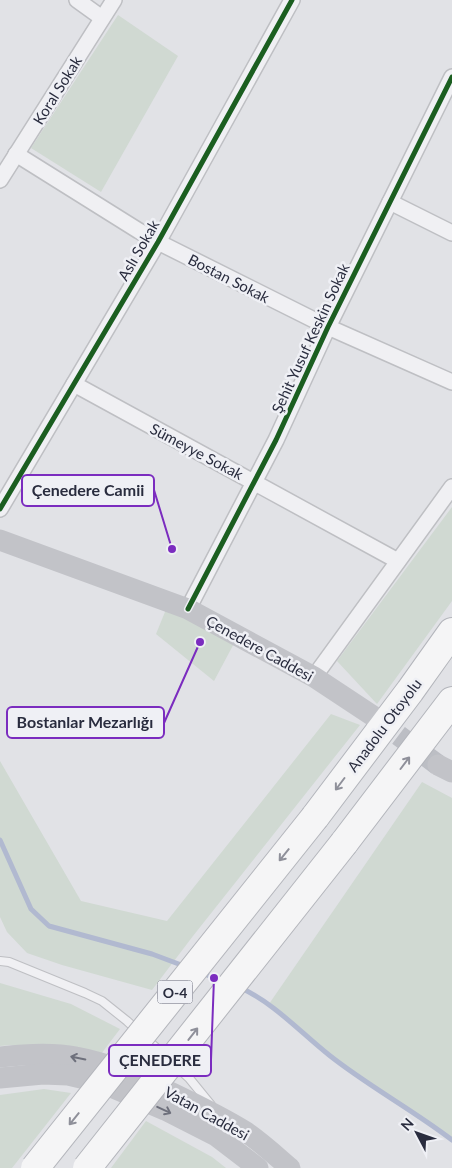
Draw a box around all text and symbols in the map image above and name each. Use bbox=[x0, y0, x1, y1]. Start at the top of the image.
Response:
street label: Koral Sokak bbox=[29, 52, 85, 128]
street label: Aslı Sokak bbox=[113, 216, 163, 283]
street label: Bostan Sokak bbox=[185, 250, 273, 306]
street label: Şehit Yusuf Keskin Sokak bbox=[267, 260, 353, 416]
street label: Sümeyye Sokak bbox=[147, 419, 247, 483]
callout: Çenedere Camii bbox=[22, 475, 154, 506]
text: Çenedere Camii bbox=[32, 480, 144, 499]
street label: Çenedere Caddesi bbox=[203, 611, 317, 685]
street label: Anadolu Otoyolu bbox=[343, 675, 425, 775]
callout: Bostanlar Mezarlığı bbox=[7, 707, 164, 738]
text: Bostanlar Mezarlığı bbox=[17, 712, 153, 731]
one-way arrow bbox=[400, 756, 410, 770]
one-way arrow bbox=[334, 777, 345, 790]
one-way arrow bbox=[279, 848, 290, 861]
road number: O-4 bbox=[158, 980, 192, 1004]
one-way arrow bbox=[188, 1028, 199, 1041]
callout: ÇENEDERE bbox=[109, 1045, 211, 1076]
text: ÇENEDERE bbox=[119, 1050, 201, 1069]
one-way arrow bbox=[71, 1053, 87, 1062]
street label: Vatan Caddesi bbox=[162, 1082, 252, 1144]
one-way arrow bbox=[156, 1106, 171, 1116]
north arrow bbox=[392, 1108, 442, 1158]
one-way arrow bbox=[69, 1112, 80, 1125]
text: N bbox=[397, 1114, 417, 1134]

